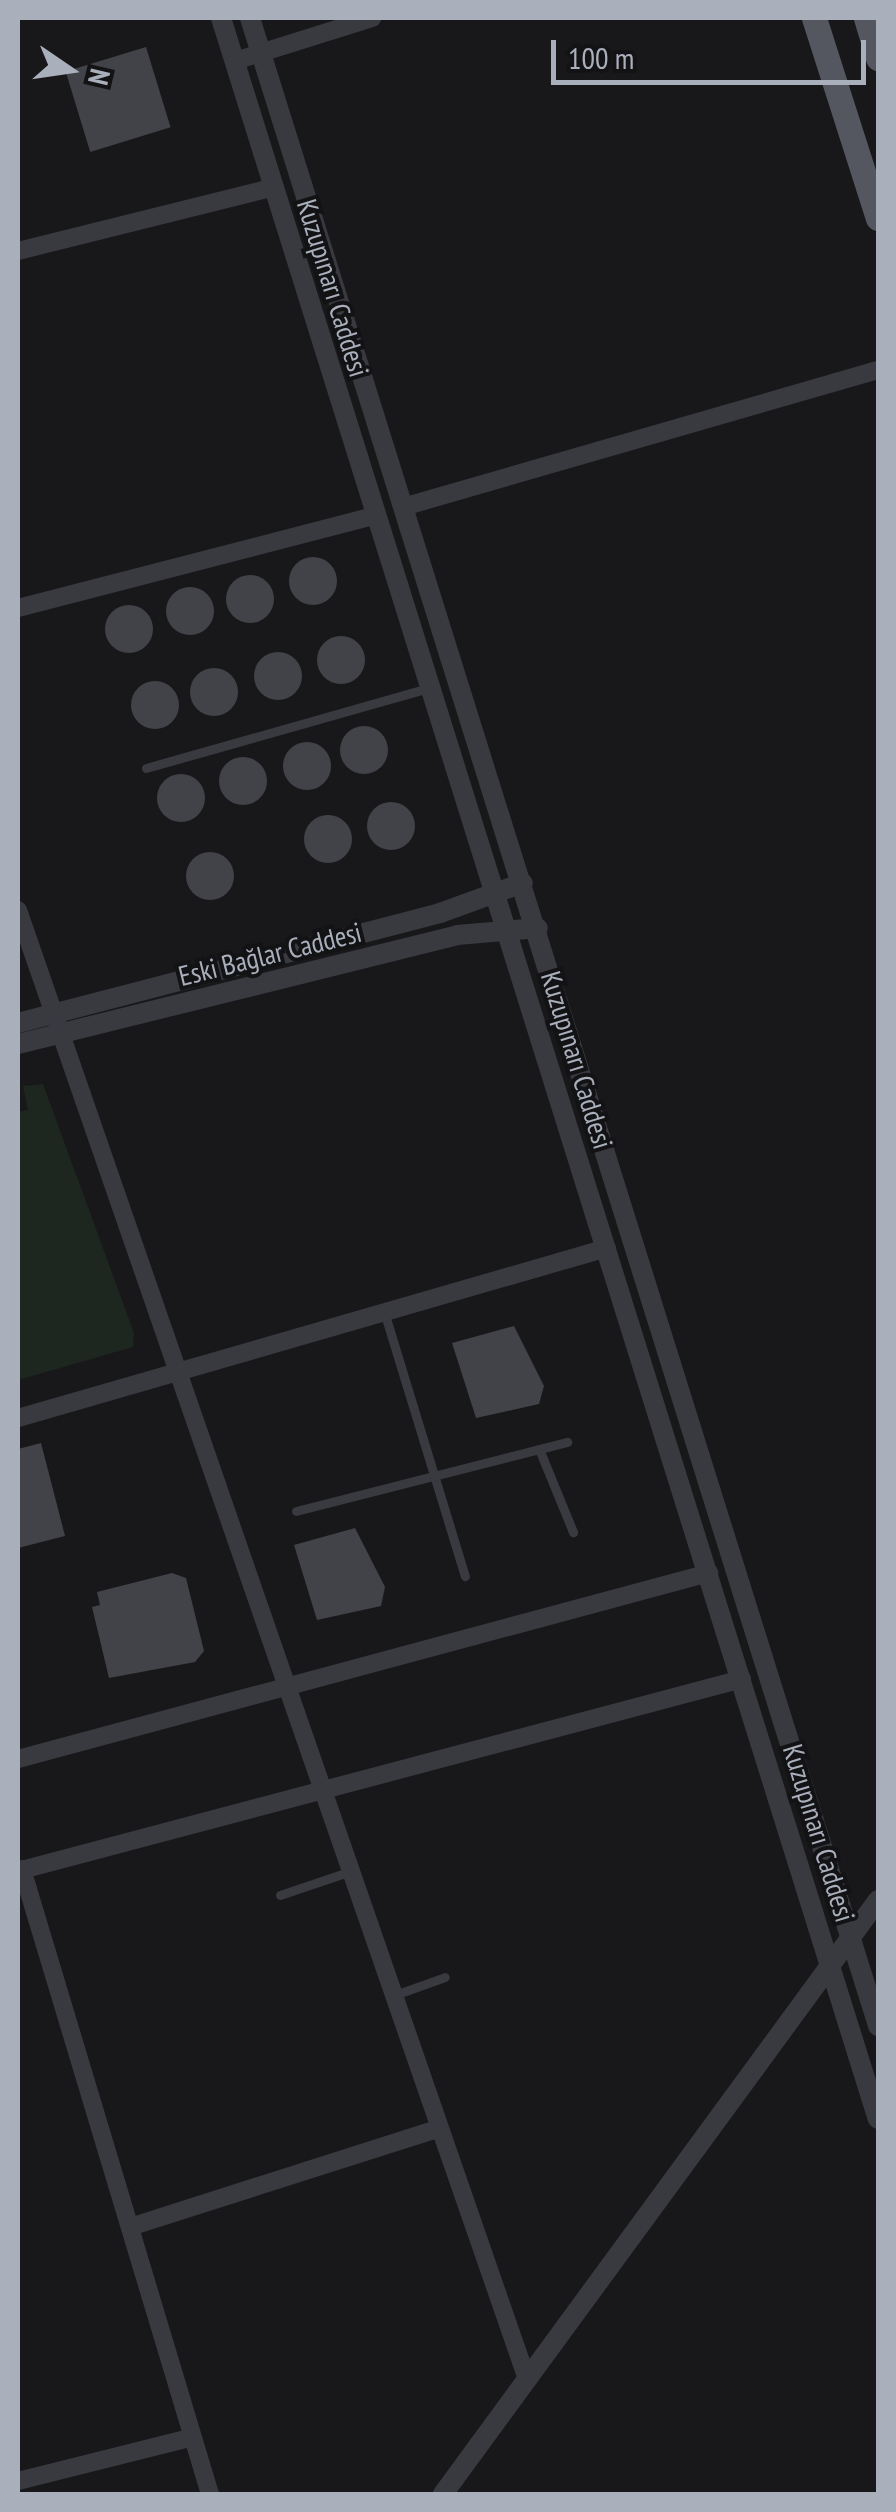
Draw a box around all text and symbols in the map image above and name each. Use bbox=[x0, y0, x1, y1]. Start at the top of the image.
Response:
north arrow bbox=[20, 20, 120, 120]
scale bar bbox=[556, 20, 871, 82]
text: 100 m bbox=[568, 38, 634, 77]
text: N bbox=[80, 65, 119, 88]
street label: Kuzupınarı Caddesi bbox=[290, 195, 376, 381]
street label: Eski Bağlar Caddesi bbox=[175, 915, 365, 993]
street label: Kuzupınarı Caddesi bbox=[534, 967, 620, 1153]
street label: Kuzupınarı Caddesi bbox=[776, 1740, 862, 1926]

